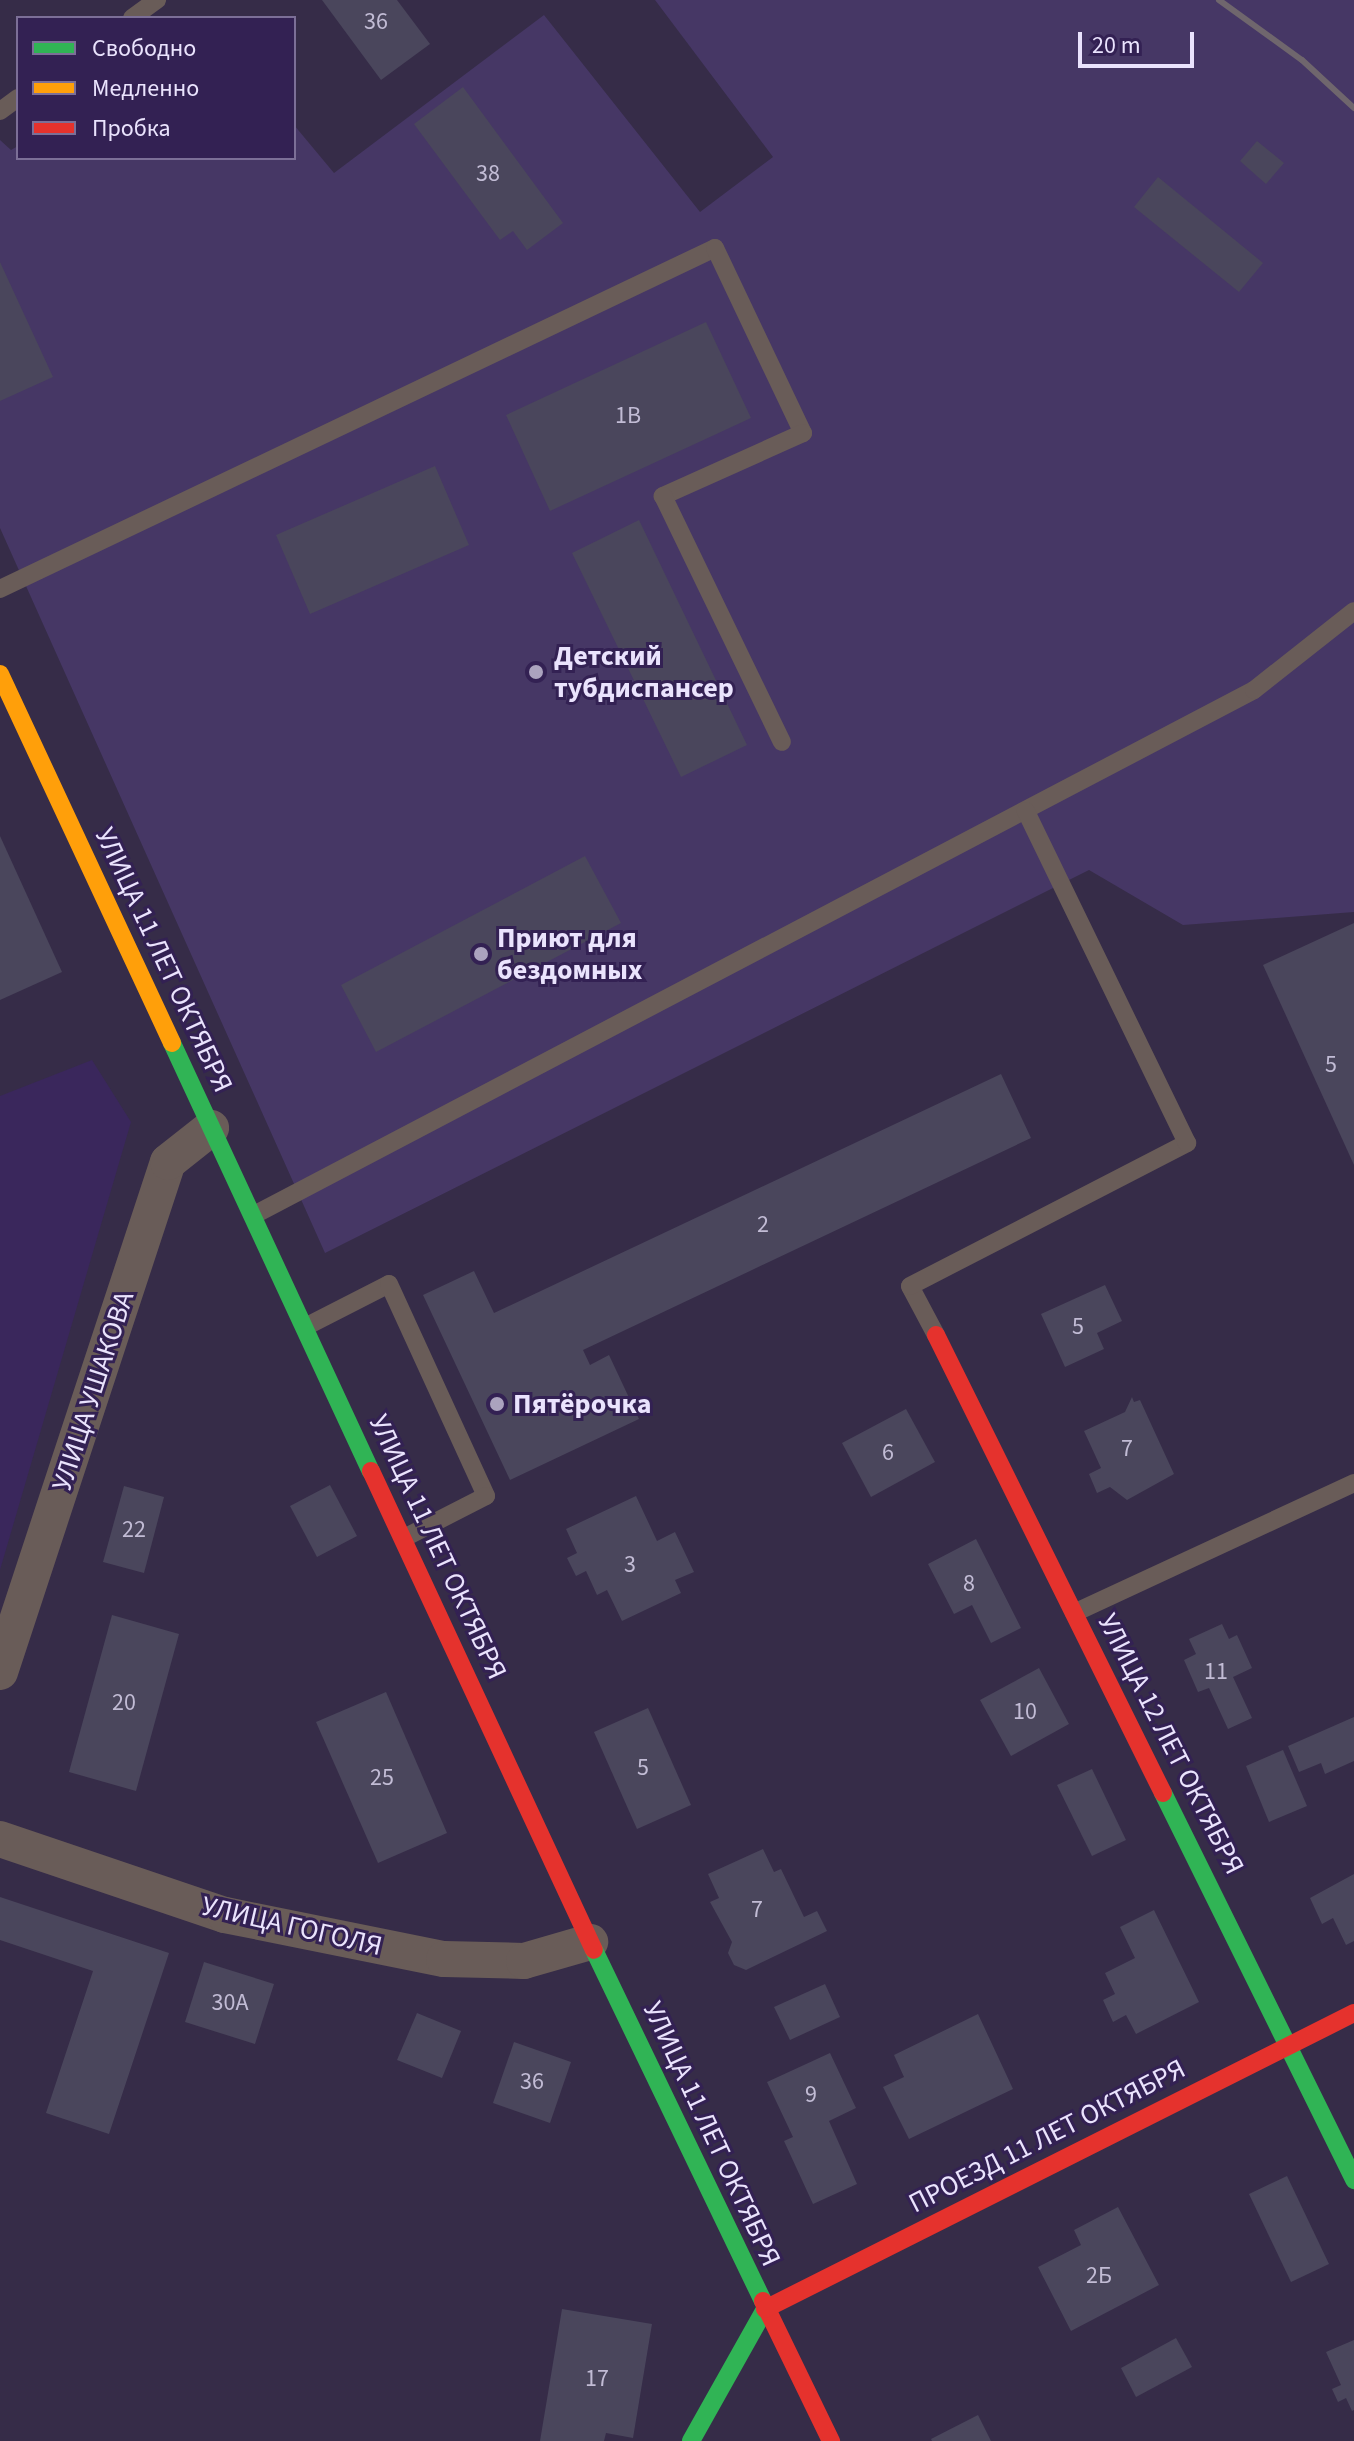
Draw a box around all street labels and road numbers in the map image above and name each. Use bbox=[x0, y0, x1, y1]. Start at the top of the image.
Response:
street label: УЛИЦА 11 ЛЕТ ОКТЯБРЯ bbox=[88, 822, 240, 1098]
street label: УЛИЦА УШАКОВА bbox=[45, 1287, 141, 1495]
street label: УЛИЦА 11 ЛЕТ ОКТЯБРЯ bbox=[362, 1409, 514, 1685]
street label: УЛИЦА 12 ЛЕТ ОКТЯБРЯ bbox=[1091, 1608, 1251, 1880]
street label: УЛИЦА ГОГОЛЯ bbox=[199, 1889, 385, 1963]
street label: УЛИЦА 11 ЛЕТ ОКТЯБРЯ bbox=[636, 1996, 788, 2272]
street label: ПРОЕЗД 11 ЛЕТ ОКТЯБРЯ bbox=[903, 2052, 1191, 2220]

